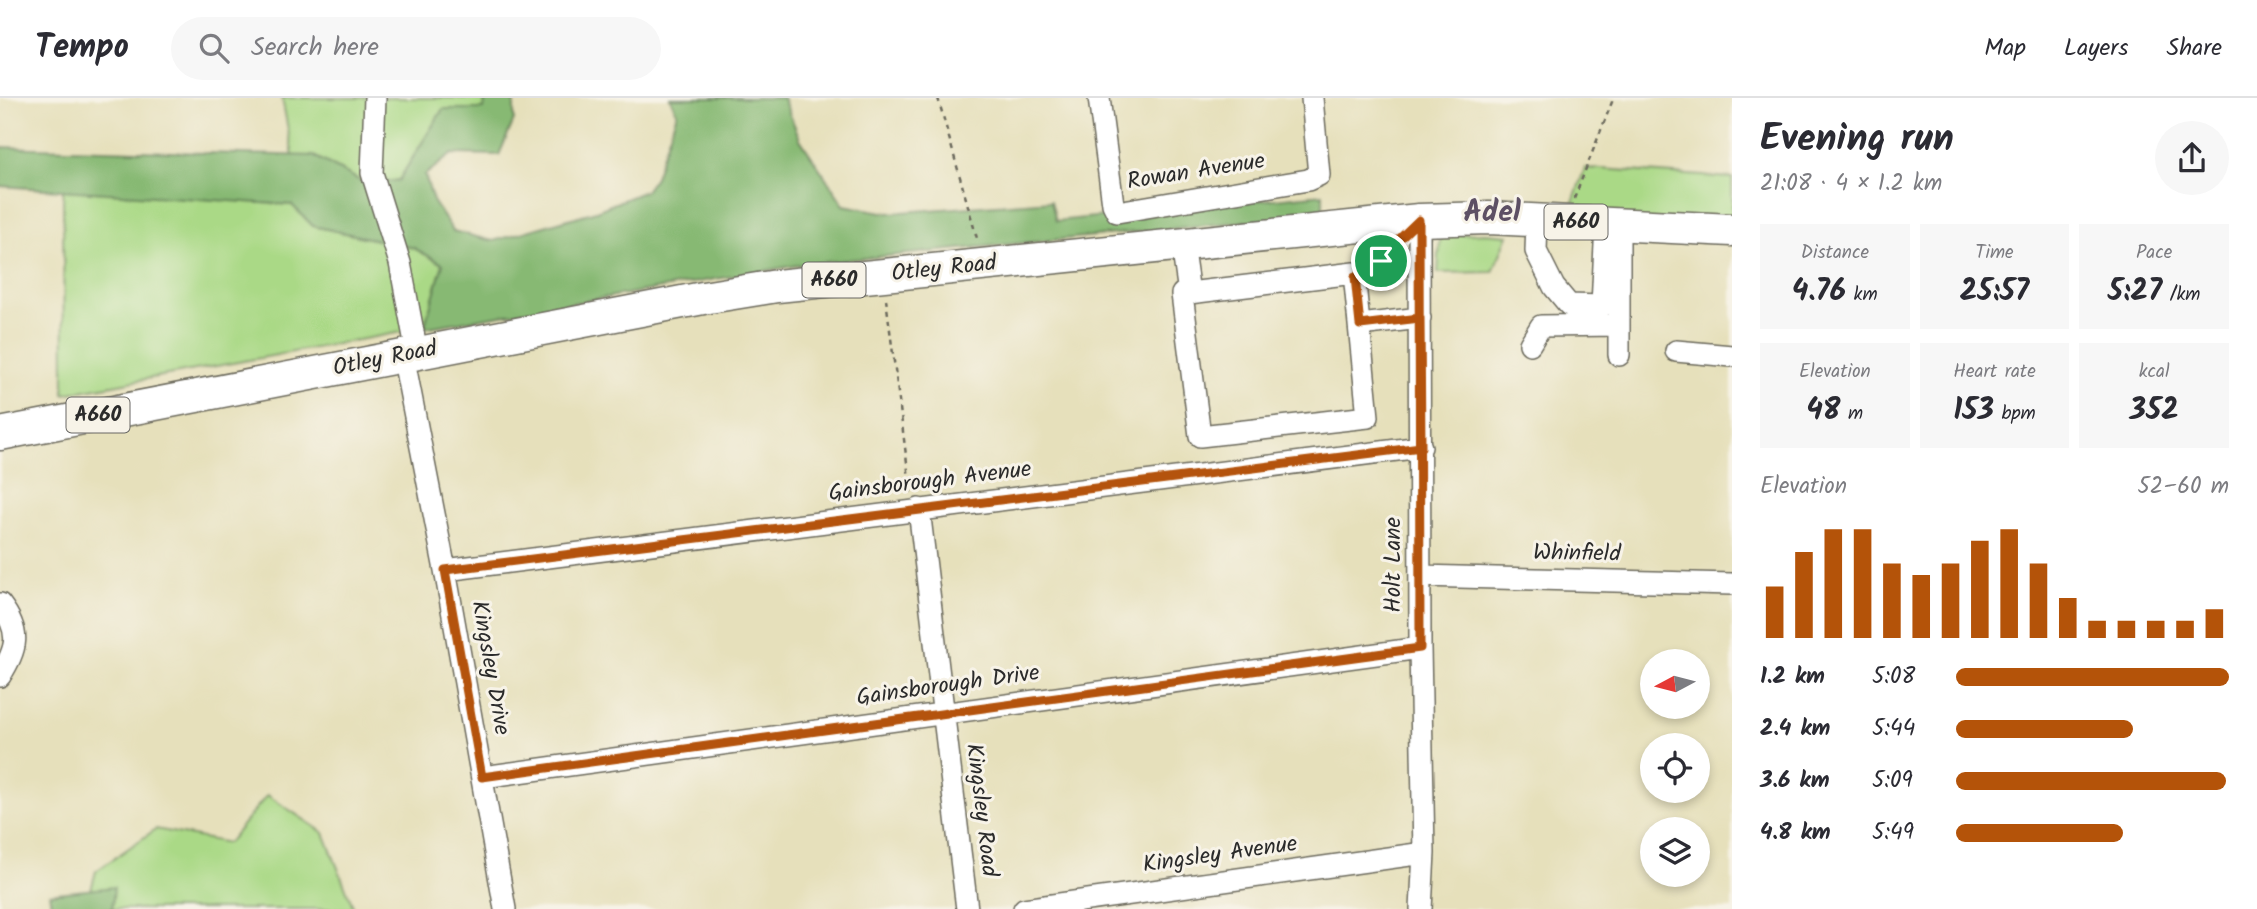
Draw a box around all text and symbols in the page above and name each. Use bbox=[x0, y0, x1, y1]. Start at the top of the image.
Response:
search box bbox=[171, 17, 661, 80]
text: Tempo bbox=[35, 22, 129, 75]
text: Search here bbox=[251, 27, 379, 69]
icon: search bbox=[195, 29, 233, 67]
text: Map bbox=[1984, 29, 2026, 68]
text: Layers bbox=[2064, 29, 2128, 68]
text: Share bbox=[2166, 29, 2222, 68]
text: Evening run bbox=[1760, 110, 1954, 170]
button: share bbox=[2155, 121, 2229, 195]
street label: Rowan Avenue bbox=[1124, 143, 1268, 201]
text: 21:08 · 4 × 1.2 km bbox=[1760, 166, 1942, 202]
district label: Adel bbox=[1463, 189, 1521, 237]
road number: A660 bbox=[1544, 204, 1608, 240]
pin bbox=[1351, 231, 1411, 291]
text: Distance bbox=[1801, 238, 1869, 268]
text: Time bbox=[1975, 238, 2014, 268]
text: Pace bbox=[2136, 238, 2172, 268]
icon: arrive bbox=[1362, 242, 1400, 280]
street label: Otley Road bbox=[890, 246, 999, 292]
road number: A660 bbox=[802, 262, 866, 298]
text: 4.76 bbox=[1792, 268, 1846, 316]
text: 25:57 bbox=[1960, 268, 2029, 316]
text: 5:27 bbox=[2108, 268, 2162, 316]
text: km bbox=[1846, 280, 1878, 310]
text: /km bbox=[2162, 280, 2200, 310]
street label: Otley Road bbox=[330, 331, 441, 387]
text: Elevation bbox=[1799, 357, 1871, 387]
text: Heart rate bbox=[1953, 357, 2036, 387]
text: kcal bbox=[2139, 357, 2170, 387]
text: 48 bbox=[1806, 387, 1840, 435]
text: 153 bbox=[1953, 387, 1994, 435]
text: 352 bbox=[2130, 387, 2179, 435]
road number: A660 bbox=[66, 398, 130, 432]
text: m bbox=[1840, 399, 1863, 429]
text: bpm bbox=[1994, 399, 2036, 429]
street label: Gainsborough Avenue bbox=[826, 452, 1034, 512]
text: Elevation bbox=[1760, 469, 1847, 505]
text: 52–60 m bbox=[2137, 469, 2229, 505]
street label: Holt Lane bbox=[1376, 517, 1412, 613]
street label: Whinfield bbox=[1533, 535, 1622, 573]
street label: Kingsley Drive bbox=[460, 598, 520, 738]
north arrow bbox=[1640, 649, 1710, 719]
map controls bbox=[1640, 649, 1710, 887]
street label: Gainsborough Drive bbox=[854, 655, 1042, 717]
text: 1.2 km bbox=[1760, 659, 1825, 695]
text: 5:08 bbox=[1872, 659, 1915, 695]
text: 2.4 km bbox=[1760, 711, 1830, 747]
text: 5:44 bbox=[1872, 711, 1915, 747]
button: locate bbox=[1640, 733, 1710, 803]
street label: Kingsley Road bbox=[955, 741, 1007, 879]
text: 3.6 km bbox=[1760, 763, 1830, 799]
text: 5:09 bbox=[1872, 763, 1913, 799]
text: 4.8 km bbox=[1760, 815, 1831, 851]
text: 5:49 bbox=[1872, 815, 1914, 851]
button: layers bbox=[1640, 817, 1710, 887]
street label: Kingsley Avenue bbox=[1140, 826, 1300, 884]

